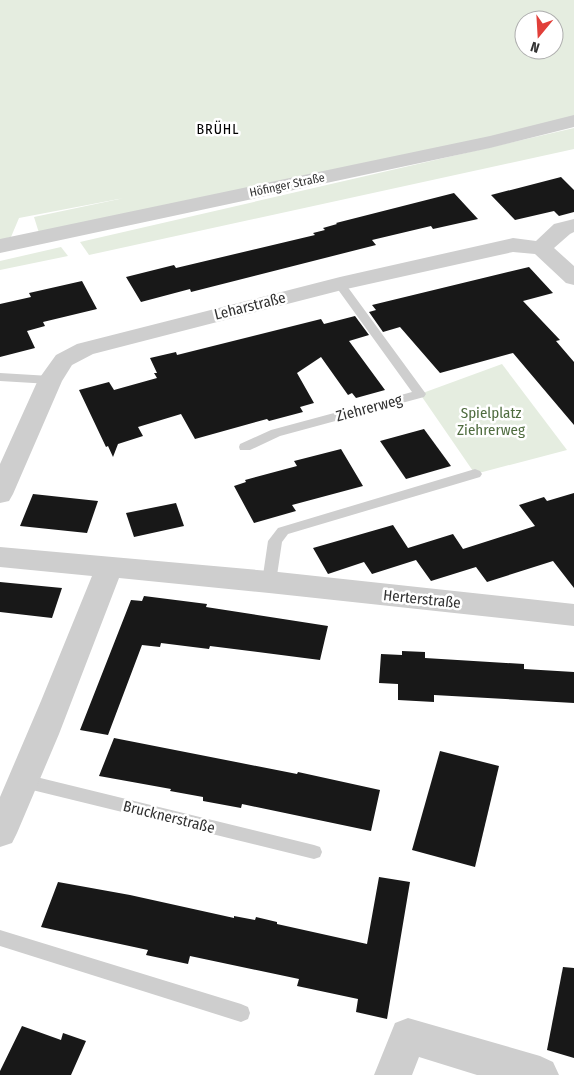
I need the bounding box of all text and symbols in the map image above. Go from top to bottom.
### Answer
north arrow [514,10,564,60]
text: N [529,38,542,56]
district label: BRÜHL [196,120,240,138]
street label: Höfinger Straße [248,170,326,200]
street label: Leharstraße [212,288,288,324]
street label: Ziehrerweg [334,391,404,425]
park label: Spielplatz Ziehrerweg [457,404,525,439]
street label: Herterstraße [382,586,462,612]
street label: Brucknerstraße [121,797,217,837]

